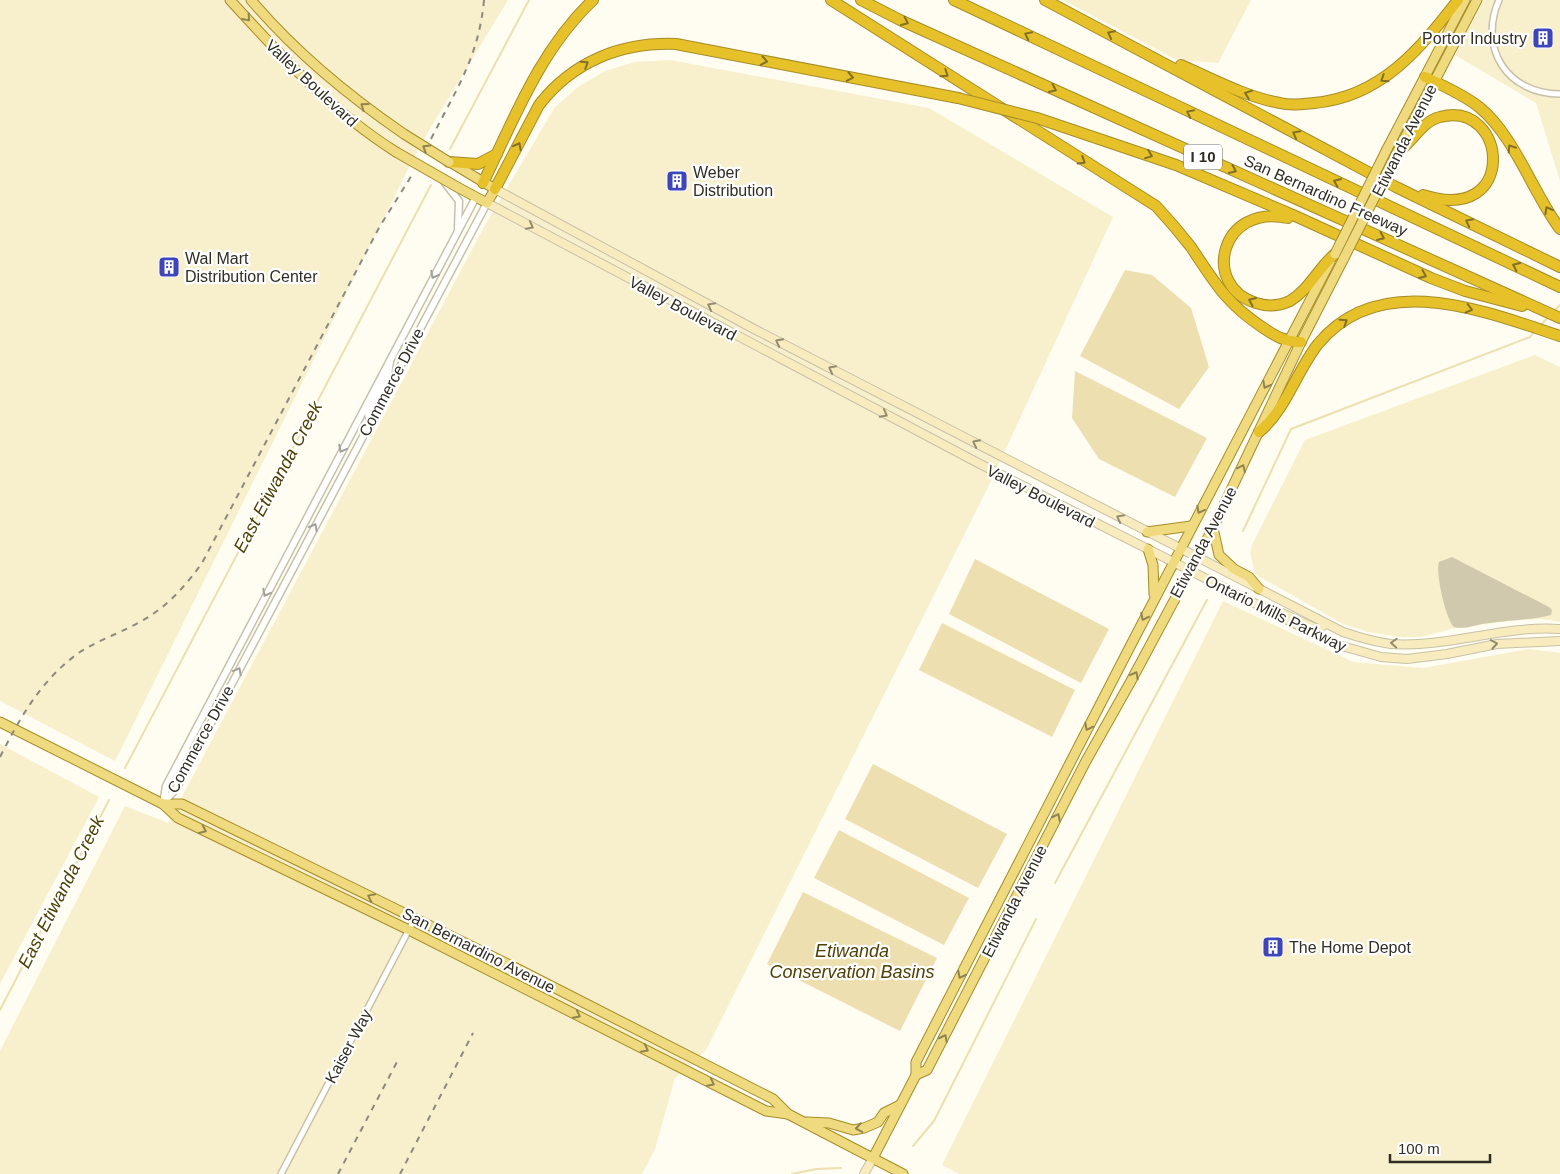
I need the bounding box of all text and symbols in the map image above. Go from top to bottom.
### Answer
one-way arrow [241,13,250,22]
one-way arrow [900,16,909,27]
building icon: Portor Industry [1531,26,1555,50]
one-way arrow [1107,30,1116,40]
place label: Portor Industry [1422,30,1527,47]
one-way arrow [1024,31,1033,41]
street label: Valley Boulevard [262,37,361,130]
one-way arrow [760,55,769,66]
one-way arrow [580,61,589,71]
one-way arrow [940,67,949,77]
one-way arrow [845,72,854,82]
one-way arrow [1380,73,1389,82]
street label: Etiwanda Avenue [1369,81,1440,199]
one-way arrow [1048,83,1057,93]
one-way arrow [1244,89,1253,100]
one-way arrow [360,103,370,112]
one-way arrow [1186,109,1195,119]
one-way arrow [1293,130,1302,140]
one-way arrow [512,142,522,151]
road number: I 10 [1184,144,1222,170]
one-way arrow [1508,144,1517,154]
one-way arrow [423,145,432,154]
one-way arrow [1145,149,1153,159]
street label: San Bernardino Freeway [1241,152,1410,239]
one-way arrow [1077,155,1086,164]
place label: Weber Distribution [693,164,773,199]
one-way arrow [1228,164,1237,174]
building icon: Weber Distribution [665,169,689,193]
one-way arrow [1333,178,1342,189]
one-way arrow [1544,206,1554,215]
one-way arrow [1465,218,1474,229]
one-way arrow [525,220,534,230]
one-way arrow [1376,230,1385,241]
place label: Wal Mart Distribution Center [185,250,318,285]
building icon: Wal Mart Distribution Center [157,255,181,279]
one-way arrow [1512,261,1521,272]
one-way arrow [430,269,440,278]
one-way arrow [1418,269,1427,280]
street label: Valley Boulevard [626,273,739,344]
one-way arrow [1248,297,1257,307]
one-way arrow [708,302,717,312]
one-way arrow [1464,303,1473,314]
one-way arrow [1339,318,1348,328]
street label: Commerce Drive [356,325,427,439]
one-way arrow [775,338,784,348]
one-way arrow [828,365,837,375]
one-way arrow [1262,380,1272,389]
water label: East Etiwanda Creek [230,397,327,556]
one-way arrow [878,408,887,418]
one-way arrow [972,439,981,449]
one-way arrow [338,444,348,453]
street label: Valley Boulevard [984,462,1098,531]
one-way arrow [1235,464,1246,473]
street label: Etiwanda Avenue [1167,484,1240,601]
one-way arrow [1196,505,1206,514]
one-way arrow [1117,514,1126,524]
one-way arrow [308,523,318,532]
street label: Ontario Mills Parkway [1203,572,1349,655]
one-way arrow [263,588,273,597]
one-way arrow [1140,612,1150,621]
one-way arrow [1390,638,1398,649]
one-way arrow [1490,640,1499,650]
one-way arrow [232,667,242,676]
one-way arrow [1129,671,1139,680]
street label: Commerce Drive [164,683,237,796]
one-way arrow [1084,721,1094,730]
water label: East Etiwanda Creek [14,812,109,971]
one-way arrow [1051,814,1061,823]
one-way arrow [198,824,207,834]
street label: Etiwanda Avenue [979,842,1050,960]
one-way arrow [367,892,376,903]
street label: San Bernardino Avenue [400,905,558,996]
building icon: The Home Depot [1261,935,1285,959]
place label: The Home Depot [1289,939,1411,956]
water label: Etiwanda Conservation Basins [769,941,935,982]
one-way arrow [957,970,967,979]
street label: Kaiser Way [322,1006,375,1086]
one-way arrow [572,1009,581,1019]
one-way arrow [938,1034,948,1043]
one-way arrow [640,1043,649,1053]
one-way arrow [705,1077,714,1087]
one-way arrow [855,1122,863,1133]
scale bar [1390,1132,1490,1164]
text: 100 m [1398,1140,1440,1157]

